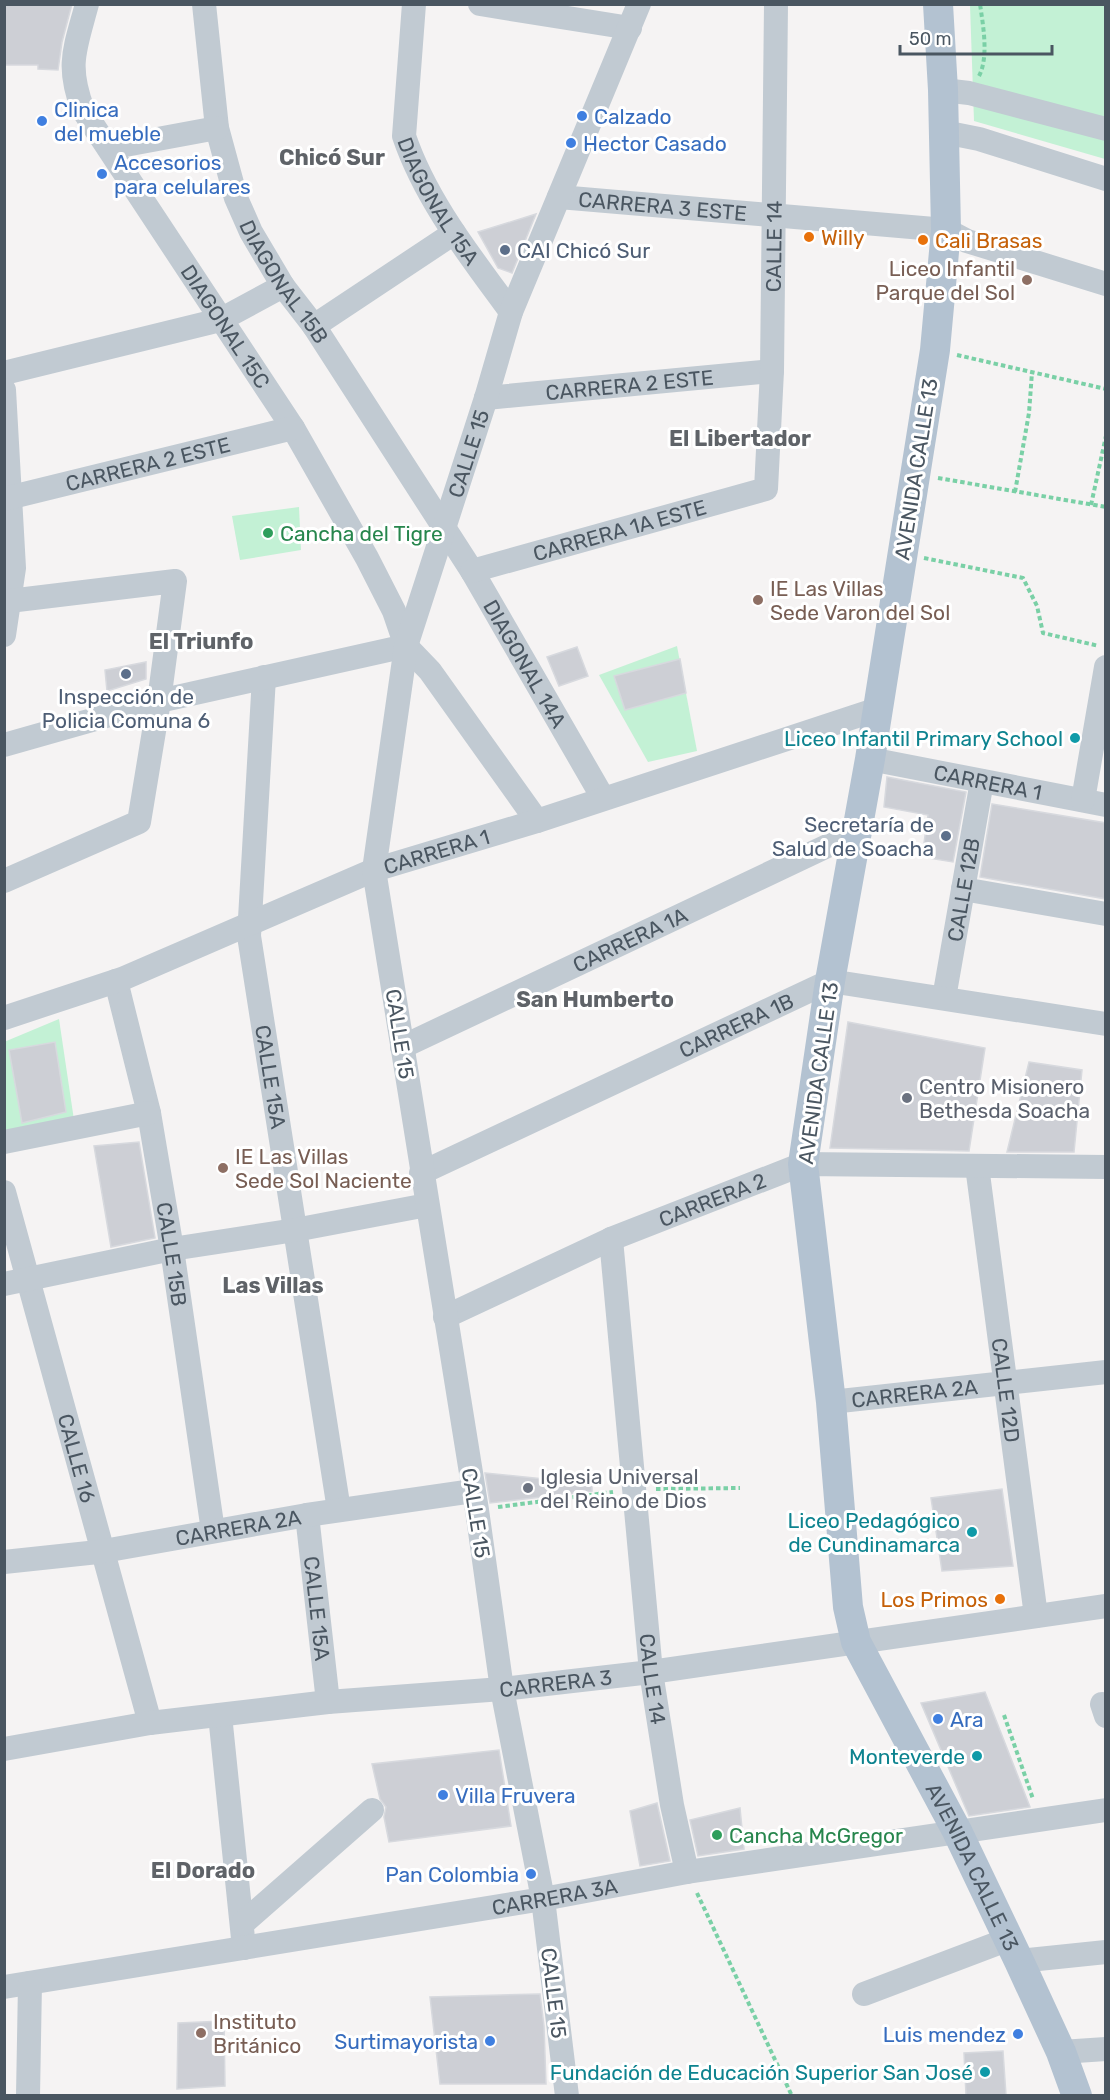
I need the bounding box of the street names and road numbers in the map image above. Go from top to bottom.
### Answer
street label: DIAGONAL 15A [393,134,485,270]
street label: CARRERA 3 ESTE [577,186,748,225]
street label: CALLE 14 [760,200,786,292]
street label: DIAGONAL 15B [235,216,334,348]
street label: DIAGONAL 15C [176,260,276,393]
street label: CARRERA 2 ESTE [544,364,714,405]
street label: AVENIDA CALLE 13 [889,376,943,562]
street label: CALLE 15 [442,406,494,501]
street label: CARRERA 2 ESTE [63,431,233,496]
street label: CARRERA 1A ESTE [530,494,709,566]
street label: DIAGONAL 14A [479,595,572,732]
street label: CARRERA 1 [932,759,1044,805]
street label: CARRERA 1 [380,823,492,879]
street label: CALLE 12B [942,836,984,943]
street label: CARRERA 1A [569,902,691,977]
street label: AVENIDA CALLE 13 [793,980,843,1166]
street label: CALLE 15 [381,987,419,1081]
street label: CARRERA 1B [675,988,797,1063]
street label: CALLE 15A [251,1023,292,1131]
street label: CARRERA 2 [655,1167,769,1232]
street label: CALLE 15B [152,1200,193,1308]
street label: CALLE 12D [987,1336,1026,1444]
street label: CARRERA 2A [850,1374,979,1412]
street label: CALLE 16 [53,1411,101,1505]
street label: CALLE 15 [457,1466,495,1560]
street label: CARRERA 2A [174,1504,303,1551]
street label: CALLE 15A [299,1555,336,1662]
street label: CALLE 14 [635,1632,672,1726]
street label: CARRERA 3 [498,1664,613,1702]
street label: AVENIDA CALLE 13 [921,1778,1025,1955]
street label: CARRERA 3A [490,1873,620,1920]
street label: CALLE 15 [536,1946,572,2040]

